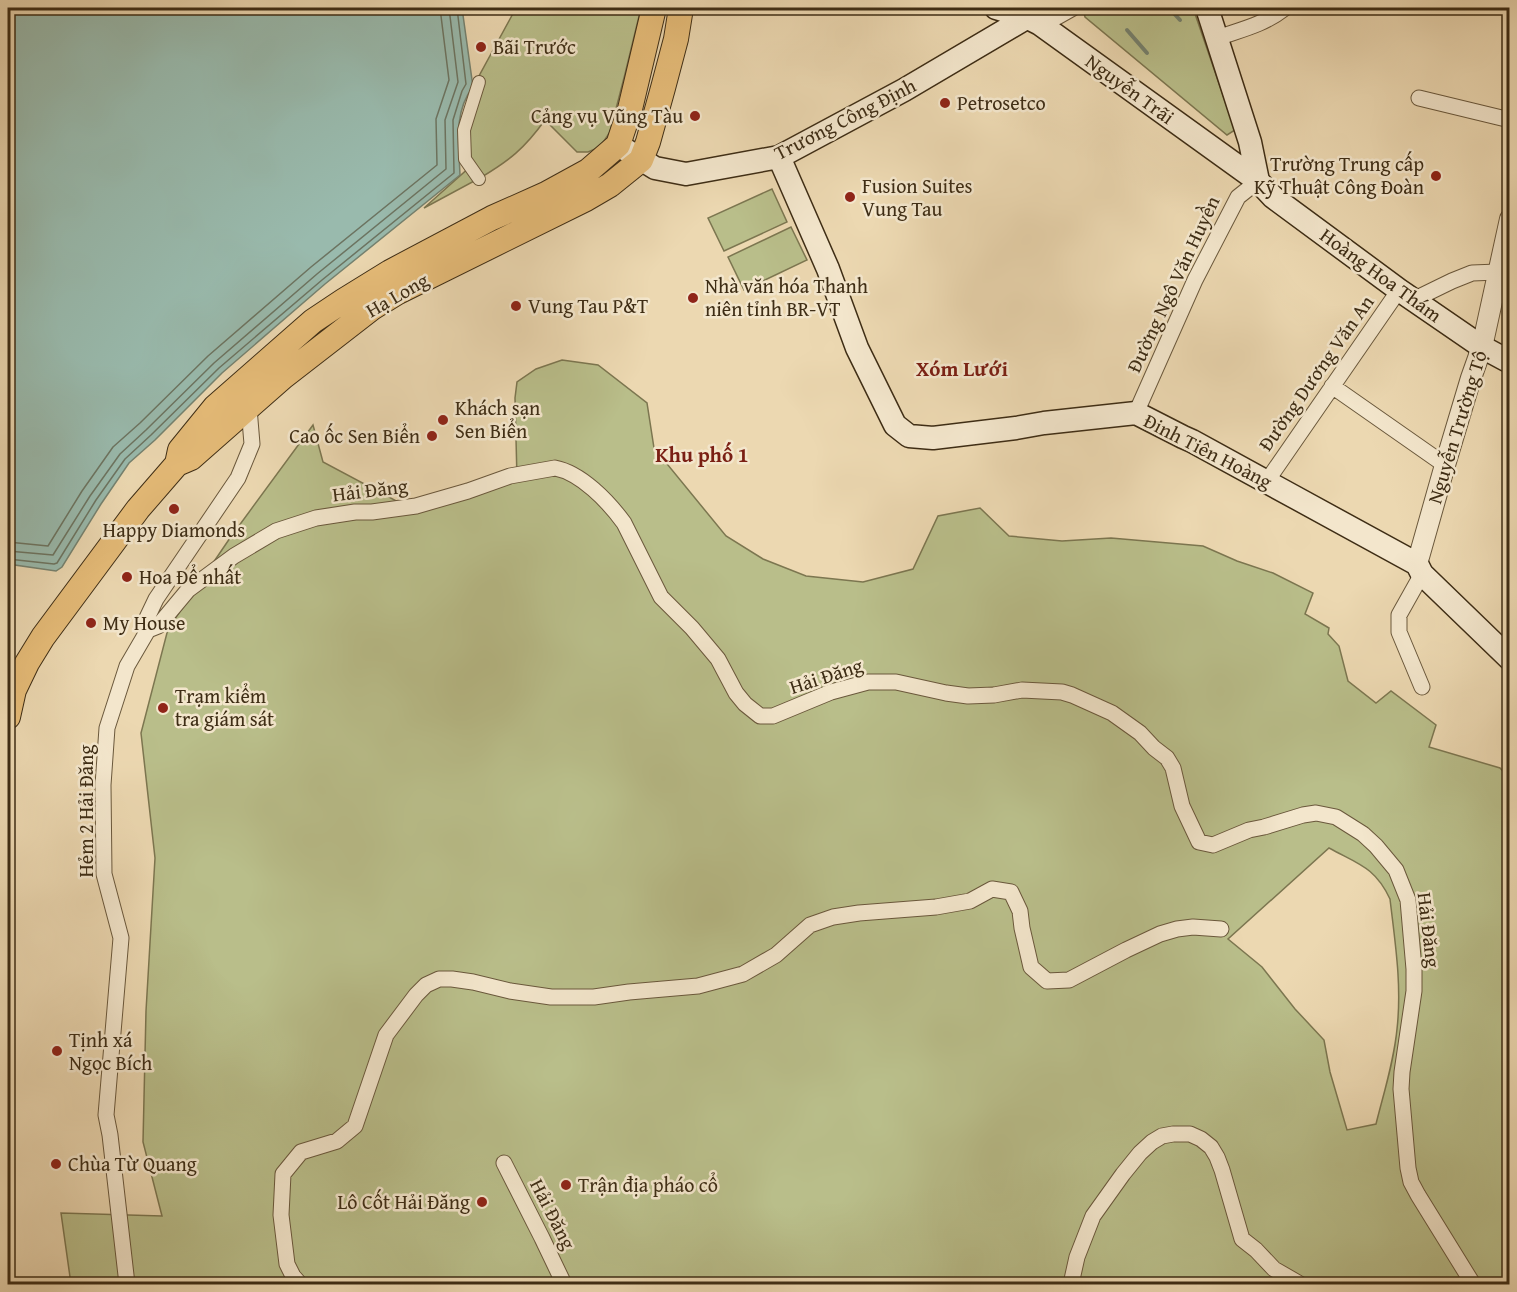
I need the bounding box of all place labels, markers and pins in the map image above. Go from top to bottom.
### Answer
place label: Bãi Trước [493,32,576,61]
marker: Bãi Trước [474,40,488,54]
place label: Petrosetco [957,88,1046,117]
marker: Petrosetco [938,96,952,110]
place label: Cảng vụ Vũng Tàu [531,101,683,130]
marker: Cảng vụ Vũng Tàu [688,109,702,123]
place label: Trường Trung cấp Kỹ Thuật Công Đoàn [1254,149,1424,201]
marker: Trường Trung cấp Kỹ Thuật Công Đoàn [1429,169,1443,183]
place label: Fusion Suites Vung Tau [862,171,973,223]
marker: Fusion Suites Vung Tau [843,190,857,204]
place label: Nhà văn hóa Thanh niên tỉnh BR-VT [705,271,868,323]
place label: Vung Tau P&T [528,291,648,320]
marker: Nhà văn hóa Thanh niên tỉnh BR-VT [686,291,700,305]
marker: Vung Tau P&T [509,299,523,313]
place label: Khách sạn Sen Biển [455,393,540,445]
marker: Khách sạn Sen Biển [436,413,450,427]
place label: Cao ốc Sen Biển [289,421,420,450]
marker: Cao ốc Sen Biển [425,429,439,443]
marker: Happy Diamonds [167,502,181,516]
place label: Happy Diamonds [103,515,245,544]
place label: Hoa Để nhất [139,562,241,591]
marker: Hoa Để nhất [120,570,134,584]
place label: My House [103,608,185,637]
marker: My House [84,616,98,630]
place label: Trạm kiểm tra giám sát [175,681,274,733]
marker: Trạm kiểm tra giám sát [156,701,170,715]
place label: Tịnh xá Ngọc Bích [69,1025,152,1077]
marker: Tịnh xá Ngọc Bích [50,1044,64,1058]
place label: Chùa Từ Quang [68,1149,197,1178]
marker: Chùa Từ Quang [49,1157,63,1171]
place label: Trận địa pháo cổ [578,1170,718,1199]
marker: Trận địa pháo cổ [559,1178,573,1192]
place label: Lô Cốt Hải Đăng [338,1187,470,1216]
marker: Lô Cốt Hải Đăng [475,1195,489,1209]

